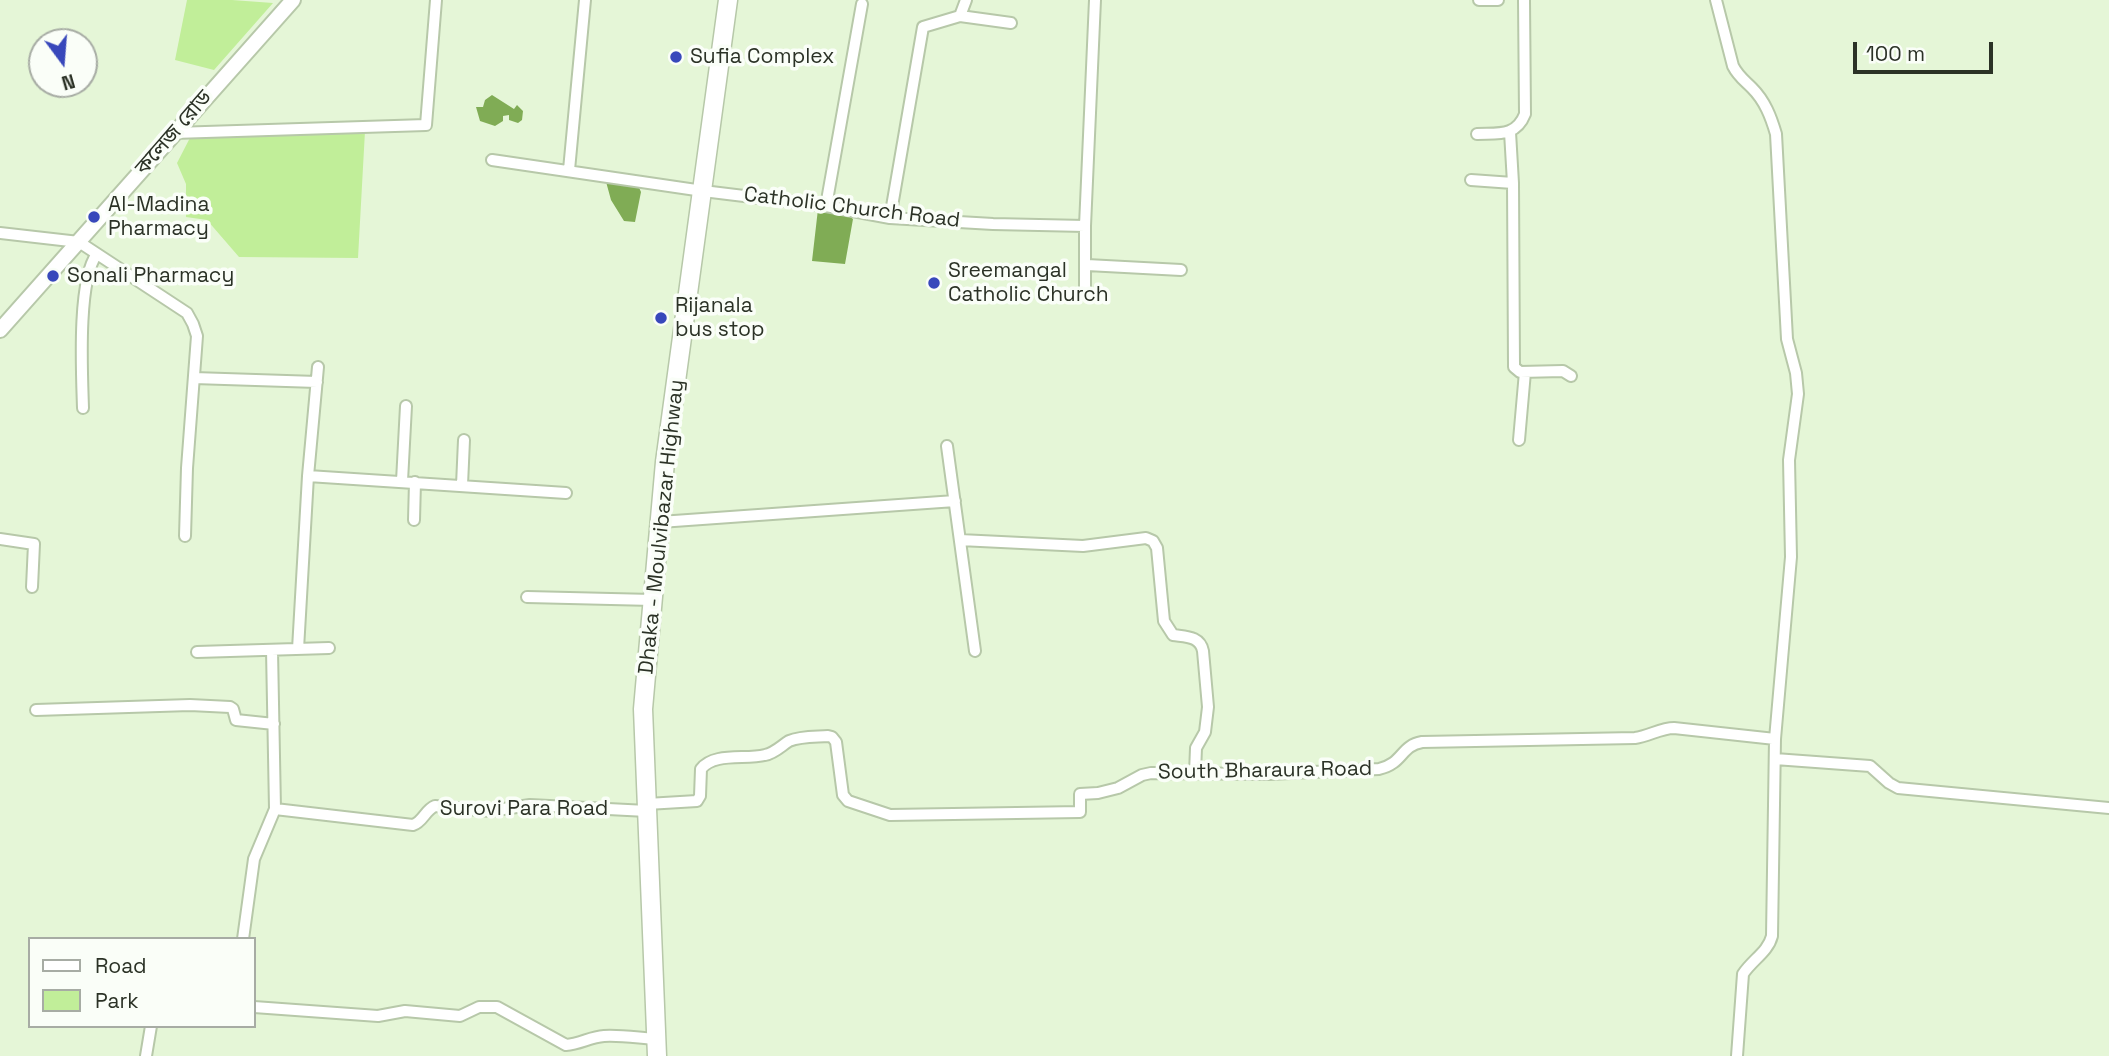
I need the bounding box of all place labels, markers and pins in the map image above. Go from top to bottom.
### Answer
place label: Sufia Complex [690,44,835,70]
marker: Sufia Complex [668,49,684,65]
place label: Al-Madina Pharmacy [108,192,210,242]
marker: Al-Madina Pharmacy [86,209,102,225]
place label: Sreemangal Catholic Church [948,258,1109,308]
place label: Sonali Pharmacy [67,263,234,289]
marker: Sonali Pharmacy [45,268,61,284]
marker: Sreemangal Catholic Church [926,275,942,291]
place label: Rijanala bus stop [675,293,764,343]
marker: Rijanala bus stop [653,310,669,326]

